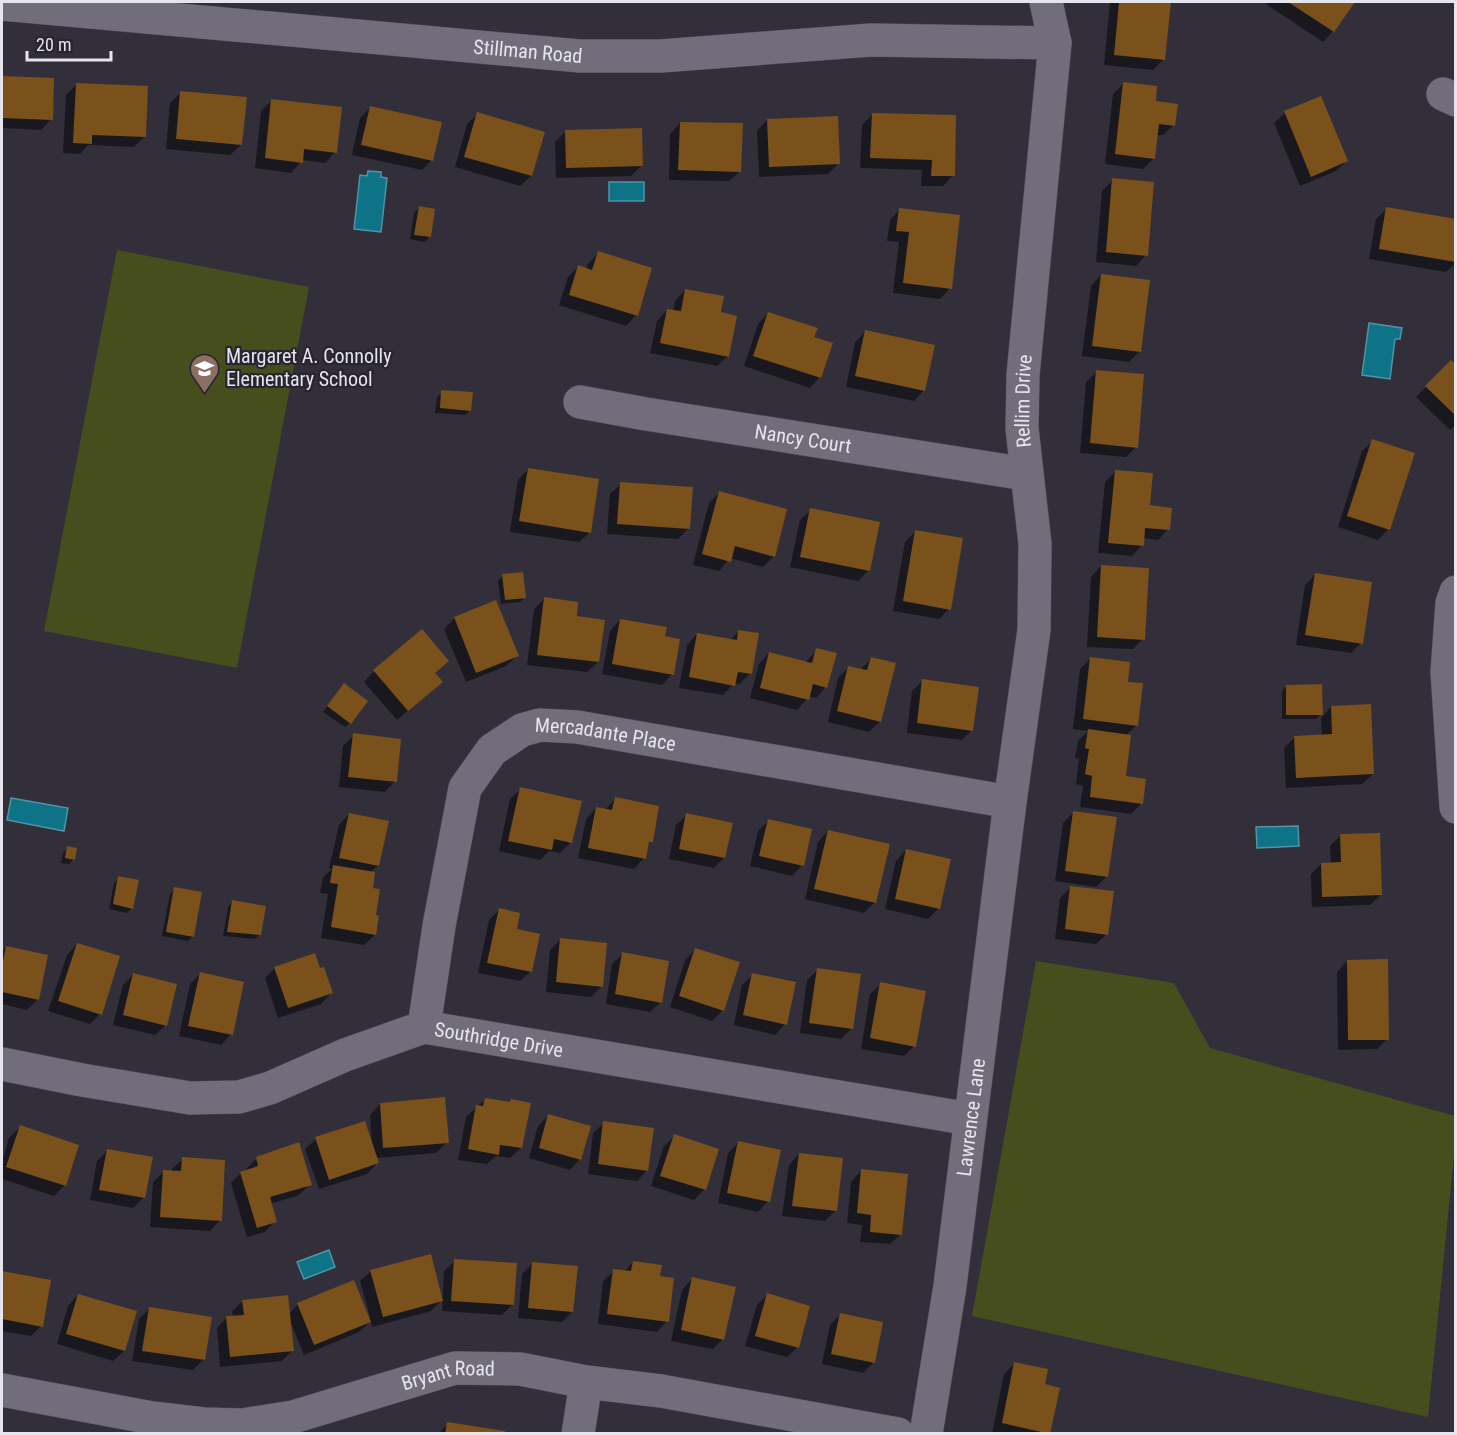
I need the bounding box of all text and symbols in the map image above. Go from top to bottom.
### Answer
scale bar [27,24,111,62]
text: 20 m [36,34,71,55]
street label: Stillman Road [472,34,583,68]
place label: Margaret A. Connolly Elementary School [226,344,392,391]
school or university icon: Margaret A. Connolly Elementary School [189,352,221,394]
street label: Rellim Drive [1010,353,1037,449]
street label: Nancy Court [753,419,853,458]
street label: Mercadante Place [534,713,678,756]
street label: Southridge Drive [433,1017,565,1062]
street label: Lawrence Lane [952,1057,990,1177]
street label: Bryant Road [398,1356,495,1396]

